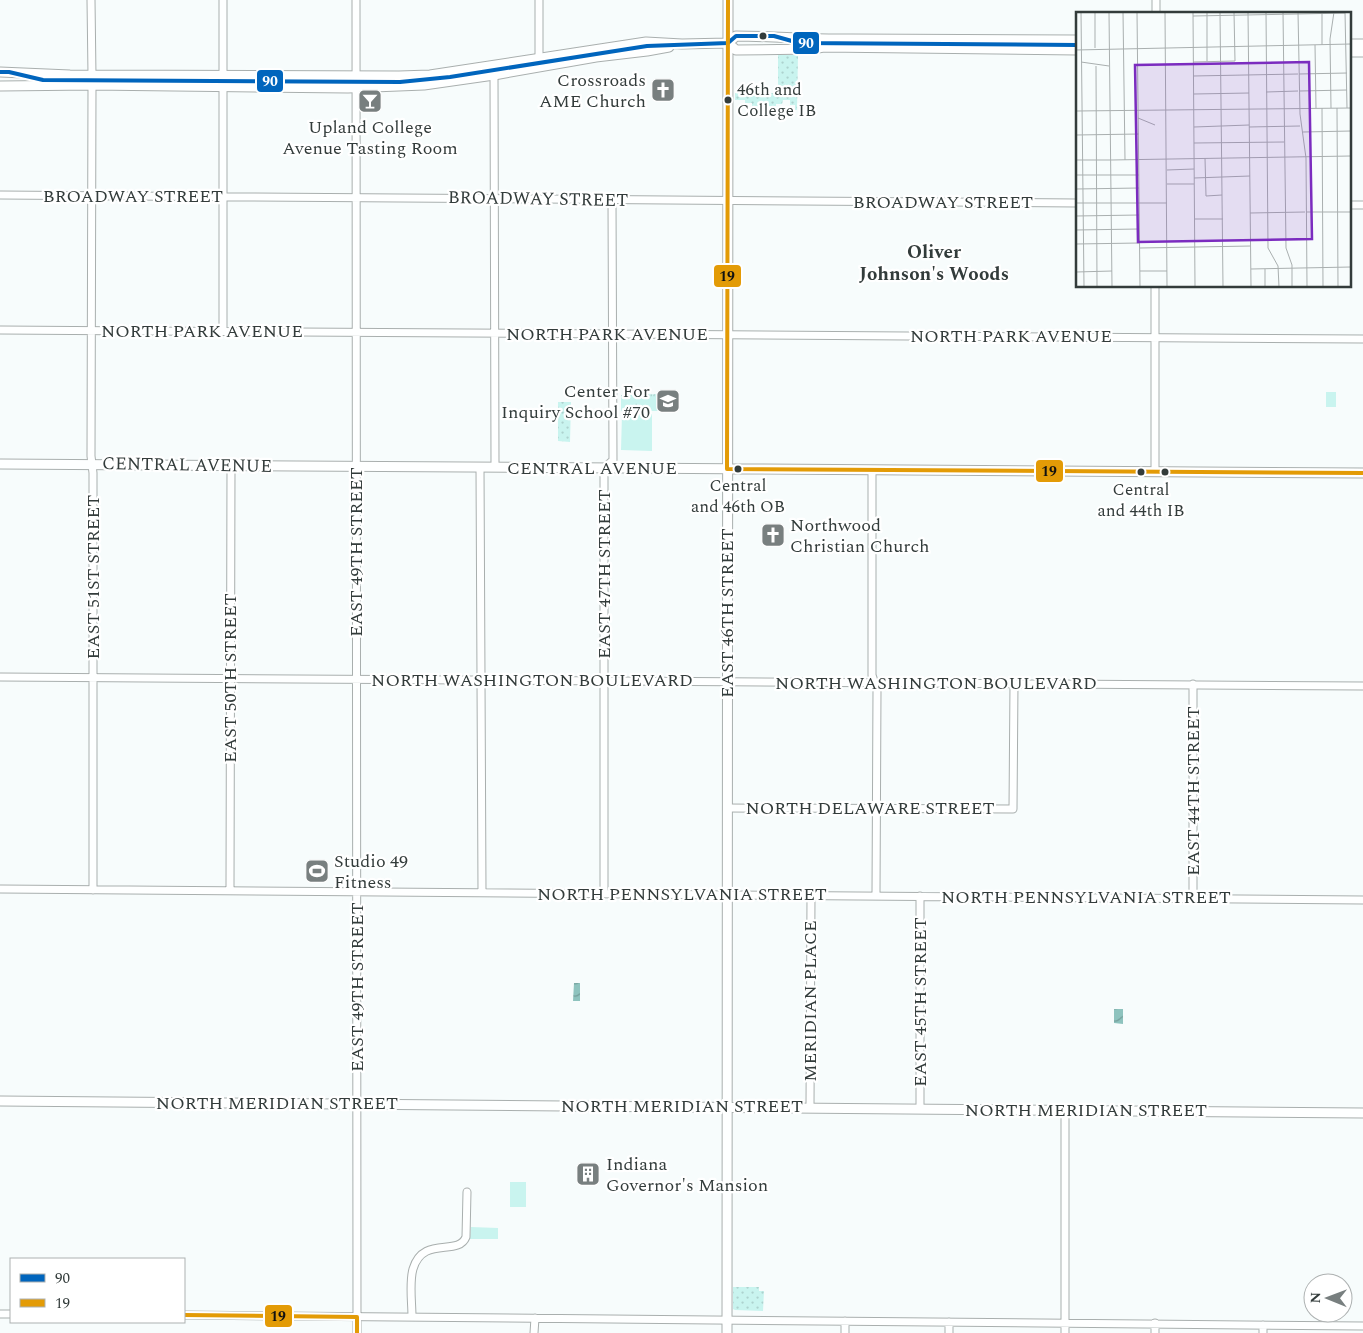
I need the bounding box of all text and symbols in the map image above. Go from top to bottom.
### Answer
inset map [1076,12,1350,288]
unlabelled marker [758,31,768,41]
line badge: 90 [792,31,820,55]
text: 90 [798,33,814,54]
place label: Crossroads AME Church [539,67,646,115]
line badge: 90 [256,69,284,93]
text: 90 [262,71,278,92]
church icon: Crossroads AME Church [650,77,676,103]
place label: 46th and College IB [737,77,816,124]
bar icon: Upland College Avenue Tasting Room [357,88,383,114]
marker: 46th and College IB [723,95,733,105]
place label: Upland College Avenue Tasting Room [282,114,458,162]
street label: BROADWAY STREET [43,183,223,210]
street label: BROADWAY STREET [448,184,628,214]
street label: BROADWAY STREET [853,189,1033,216]
district label: Oliver Johnson's Woods [859,238,1009,289]
line badge: 19 [713,264,742,288]
text: 19 [719,266,735,287]
street label: NORTH PARK AVENUE [101,318,303,345]
street label: NORTH PARK AVENUE [506,321,708,348]
street label: NORTH PARK AVENUE [910,323,1112,350]
place label: Center For Inquiry School #70 [501,378,650,426]
school or university icon: Center For Inquiry School #70 [655,388,681,414]
street label: CENTRAL AVENUE [102,450,272,480]
street label: CENTRAL AVENUE [507,455,677,482]
line badge: 19 [1035,459,1064,483]
text: 19 [1041,461,1057,482]
marker: Central and 46th OB [733,464,743,474]
street label: EAST 49TH STREET [343,467,370,637]
marker: Central and 44th IB [1136,467,1146,477]
unlabelled marker [1160,467,1170,477]
place label: Central and 46th OB [691,473,785,520]
place label: Central and 44th IB [1098,477,1184,524]
street label: EAST 47TH STREET [591,489,618,659]
street label: EAST 51ST STREET [80,495,107,659]
place label: Northwood Christian Church [790,512,930,560]
church icon: Northwood Christian Church [760,522,786,548]
street label: EAST 46TH STREET [714,528,741,698]
street label: EAST 50TH STREET [217,593,244,763]
street label: NORTH WASHINGTON BOULEVARD [371,667,693,694]
street label: NORTH WASHINGTON BOULEVARD [775,670,1097,697]
street label: EAST 44TH STREET [1180,706,1207,876]
street label: NORTH DELAWARE STREET [745,795,995,822]
place label: Studio 49 Fitness [334,848,408,896]
sports icon: Studio 49 Fitness [304,858,330,884]
street label: NORTH PENNSYLVANIA STREET [537,881,827,908]
street label: NORTH PENNSYLVANIA STREET [941,884,1231,911]
street label: EAST 49TH STREET [344,902,371,1072]
street label: EAST 45TH STREET [907,917,934,1087]
street label: MERIDIAN PLACE [797,920,824,1082]
street label: NORTH MERIDIAN STREET [156,1090,398,1117]
street label: NORTH MERIDIAN STREET [561,1093,803,1120]
street label: NORTH MERIDIAN STREET [965,1097,1207,1124]
place label: Indiana Governor's Mansion [606,1151,768,1199]
building icon: Indiana Governor's Mansion [575,1161,601,1187]
legend [10,1258,185,1323]
text: 90 [55,1267,70,1290]
north arrow [1303,1273,1353,1323]
text: 19 [55,1292,70,1315]
text: N [1305,1292,1326,1304]
line badge: 19 [264,1304,293,1328]
text: 19 [270,1306,286,1327]

